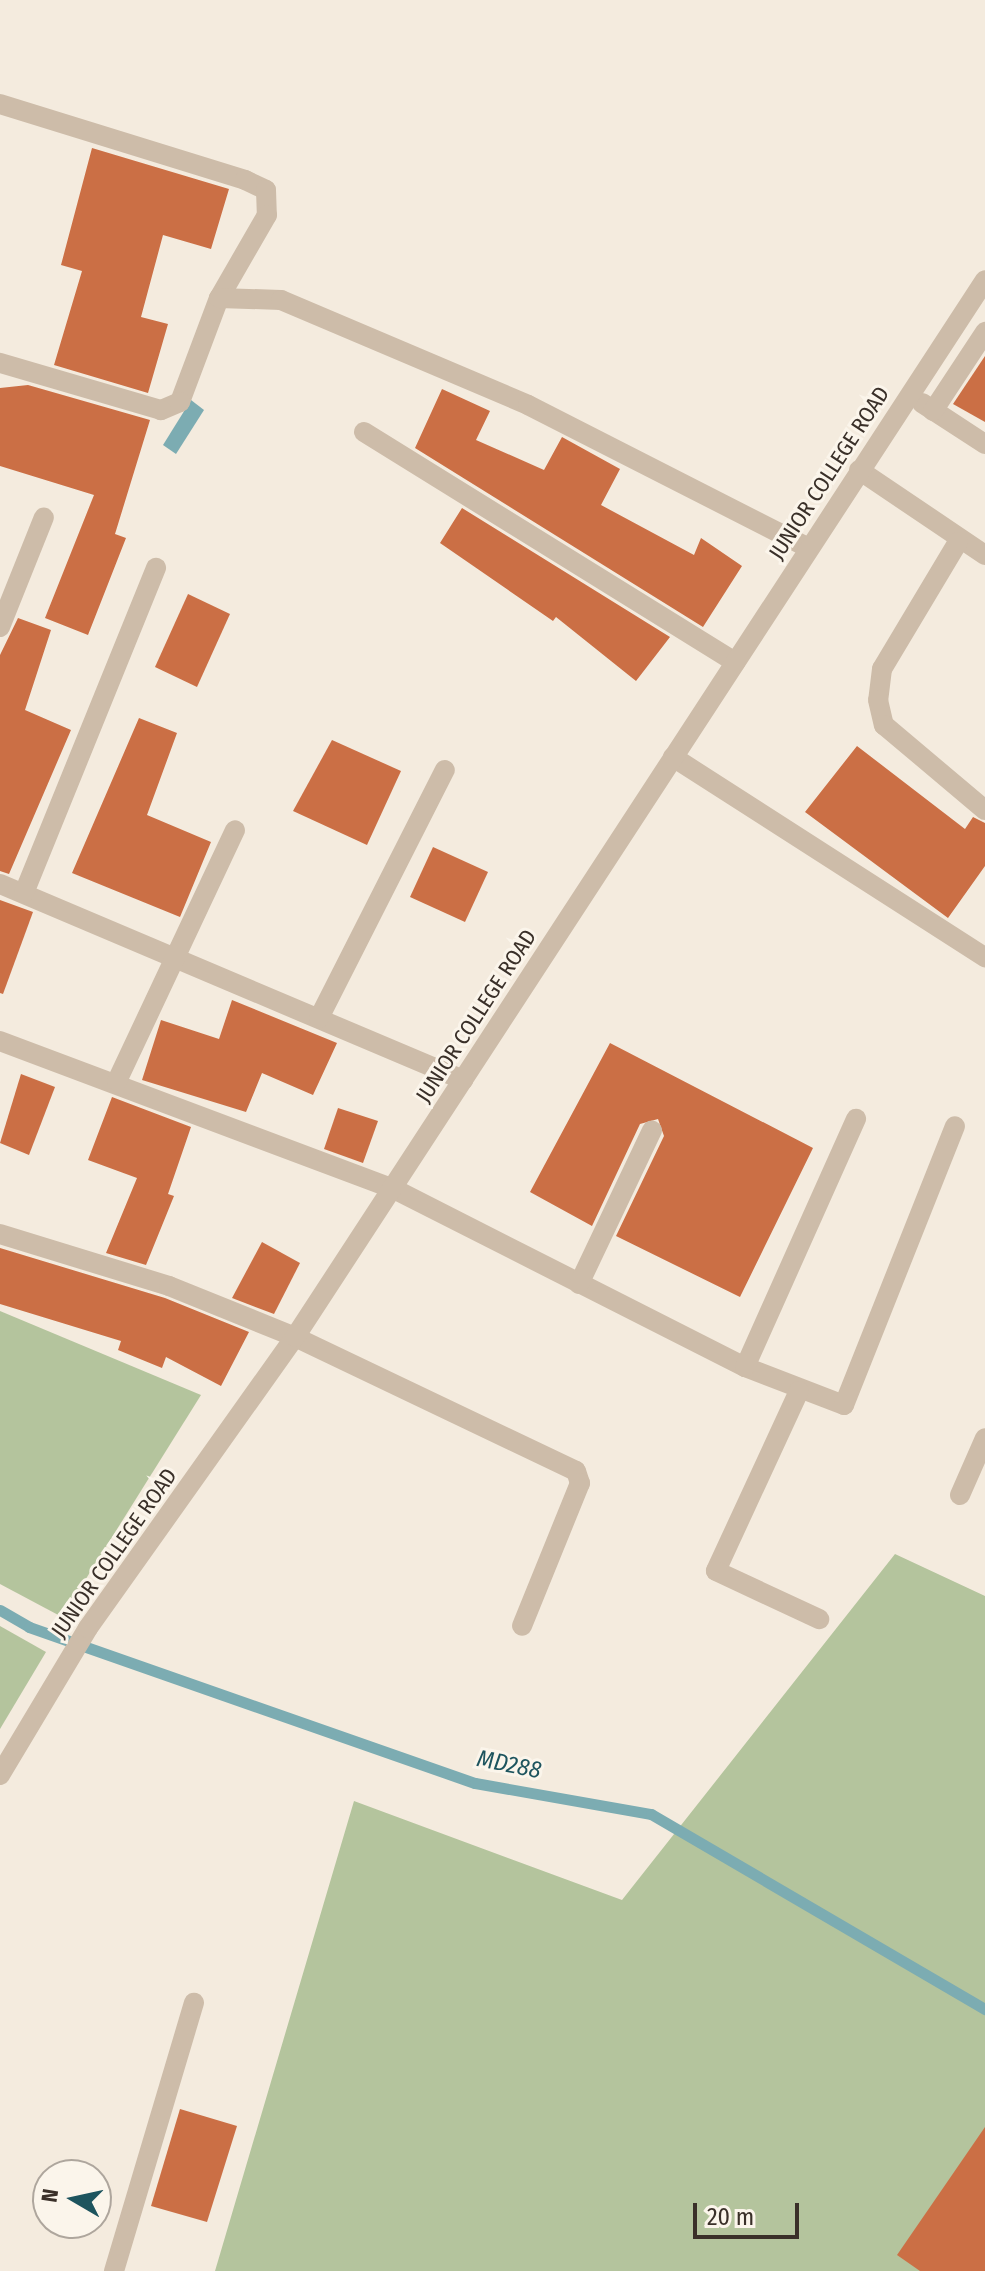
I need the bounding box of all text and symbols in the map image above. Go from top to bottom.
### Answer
street label: JUNIOR COLLEGE ROAD [763,382,895,564]
street label: JUNIOR COLLEGE ROAD [410,925,542,1107]
street label: JUNIOR COLLEGE ROAD [46,1463,182,1643]
water label: MD288 [474,1745,544,1785]
north arrow [32,2159,112,2239]
text: N [35,2187,64,2204]
scale bar [697,2187,803,2237]
text: 20 m [707,2203,754,2231]

